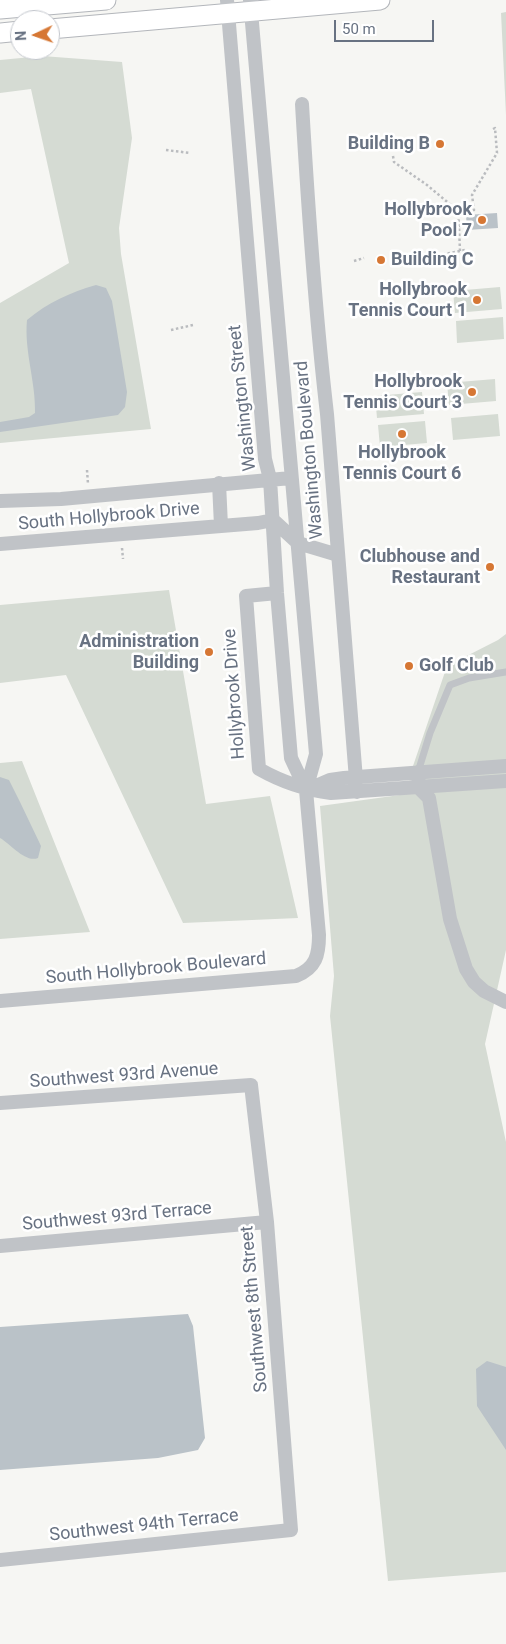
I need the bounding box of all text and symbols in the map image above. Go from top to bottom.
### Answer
north arrow [10,10,60,60]
scale bar [336,10,436,42]
text: 50 m [342,20,376,38]
text: N [13,30,29,41]
place label: Building B [348,133,430,155]
marker: Building B [434,138,446,150]
place label: Hollybrook Pool 7 [384,199,472,242]
marker: Hollybrook Pool 7 [476,214,488,226]
place label: Building C [391,249,474,271]
marker: Building C [375,254,387,266]
place label: Hollybrook Tennis Court 1 [348,279,467,322]
marker: Hollybrook Tennis Court 1 [471,294,483,306]
street label: Washington Street [225,324,261,472]
street label: Washington Boulevard [291,360,329,540]
place label: Hollybrook Tennis Court 3 [343,371,462,414]
marker: Hollybrook Tennis Court 3 [466,386,478,398]
marker: Hollybrook Tennis Court 6 [396,428,408,440]
place label: Hollybrook Tennis Court 6 [343,442,461,484]
street label: South Hollybrook Drive [17,498,201,536]
place label: Clubhouse and Restaurant [360,546,480,588]
marker: Clubhouse and Restaurant [484,561,496,573]
street label: Hollybrook Drive [220,628,250,760]
place label: Administration Building [79,631,199,674]
marker: Administration Building [203,646,215,658]
place label: Golf Club [419,655,494,677]
marker: Golf Club [403,660,415,672]
street label: South Hollybrook Boulevard [45,949,267,989]
street label: Southwest 93rd Avenue [29,1059,219,1093]
street label: Southwest 93rd Terrace [21,1198,213,1236]
street label: Southwest 8th Street [237,1225,273,1393]
street label: Southwest 94th Terrace [48,1505,240,1547]

